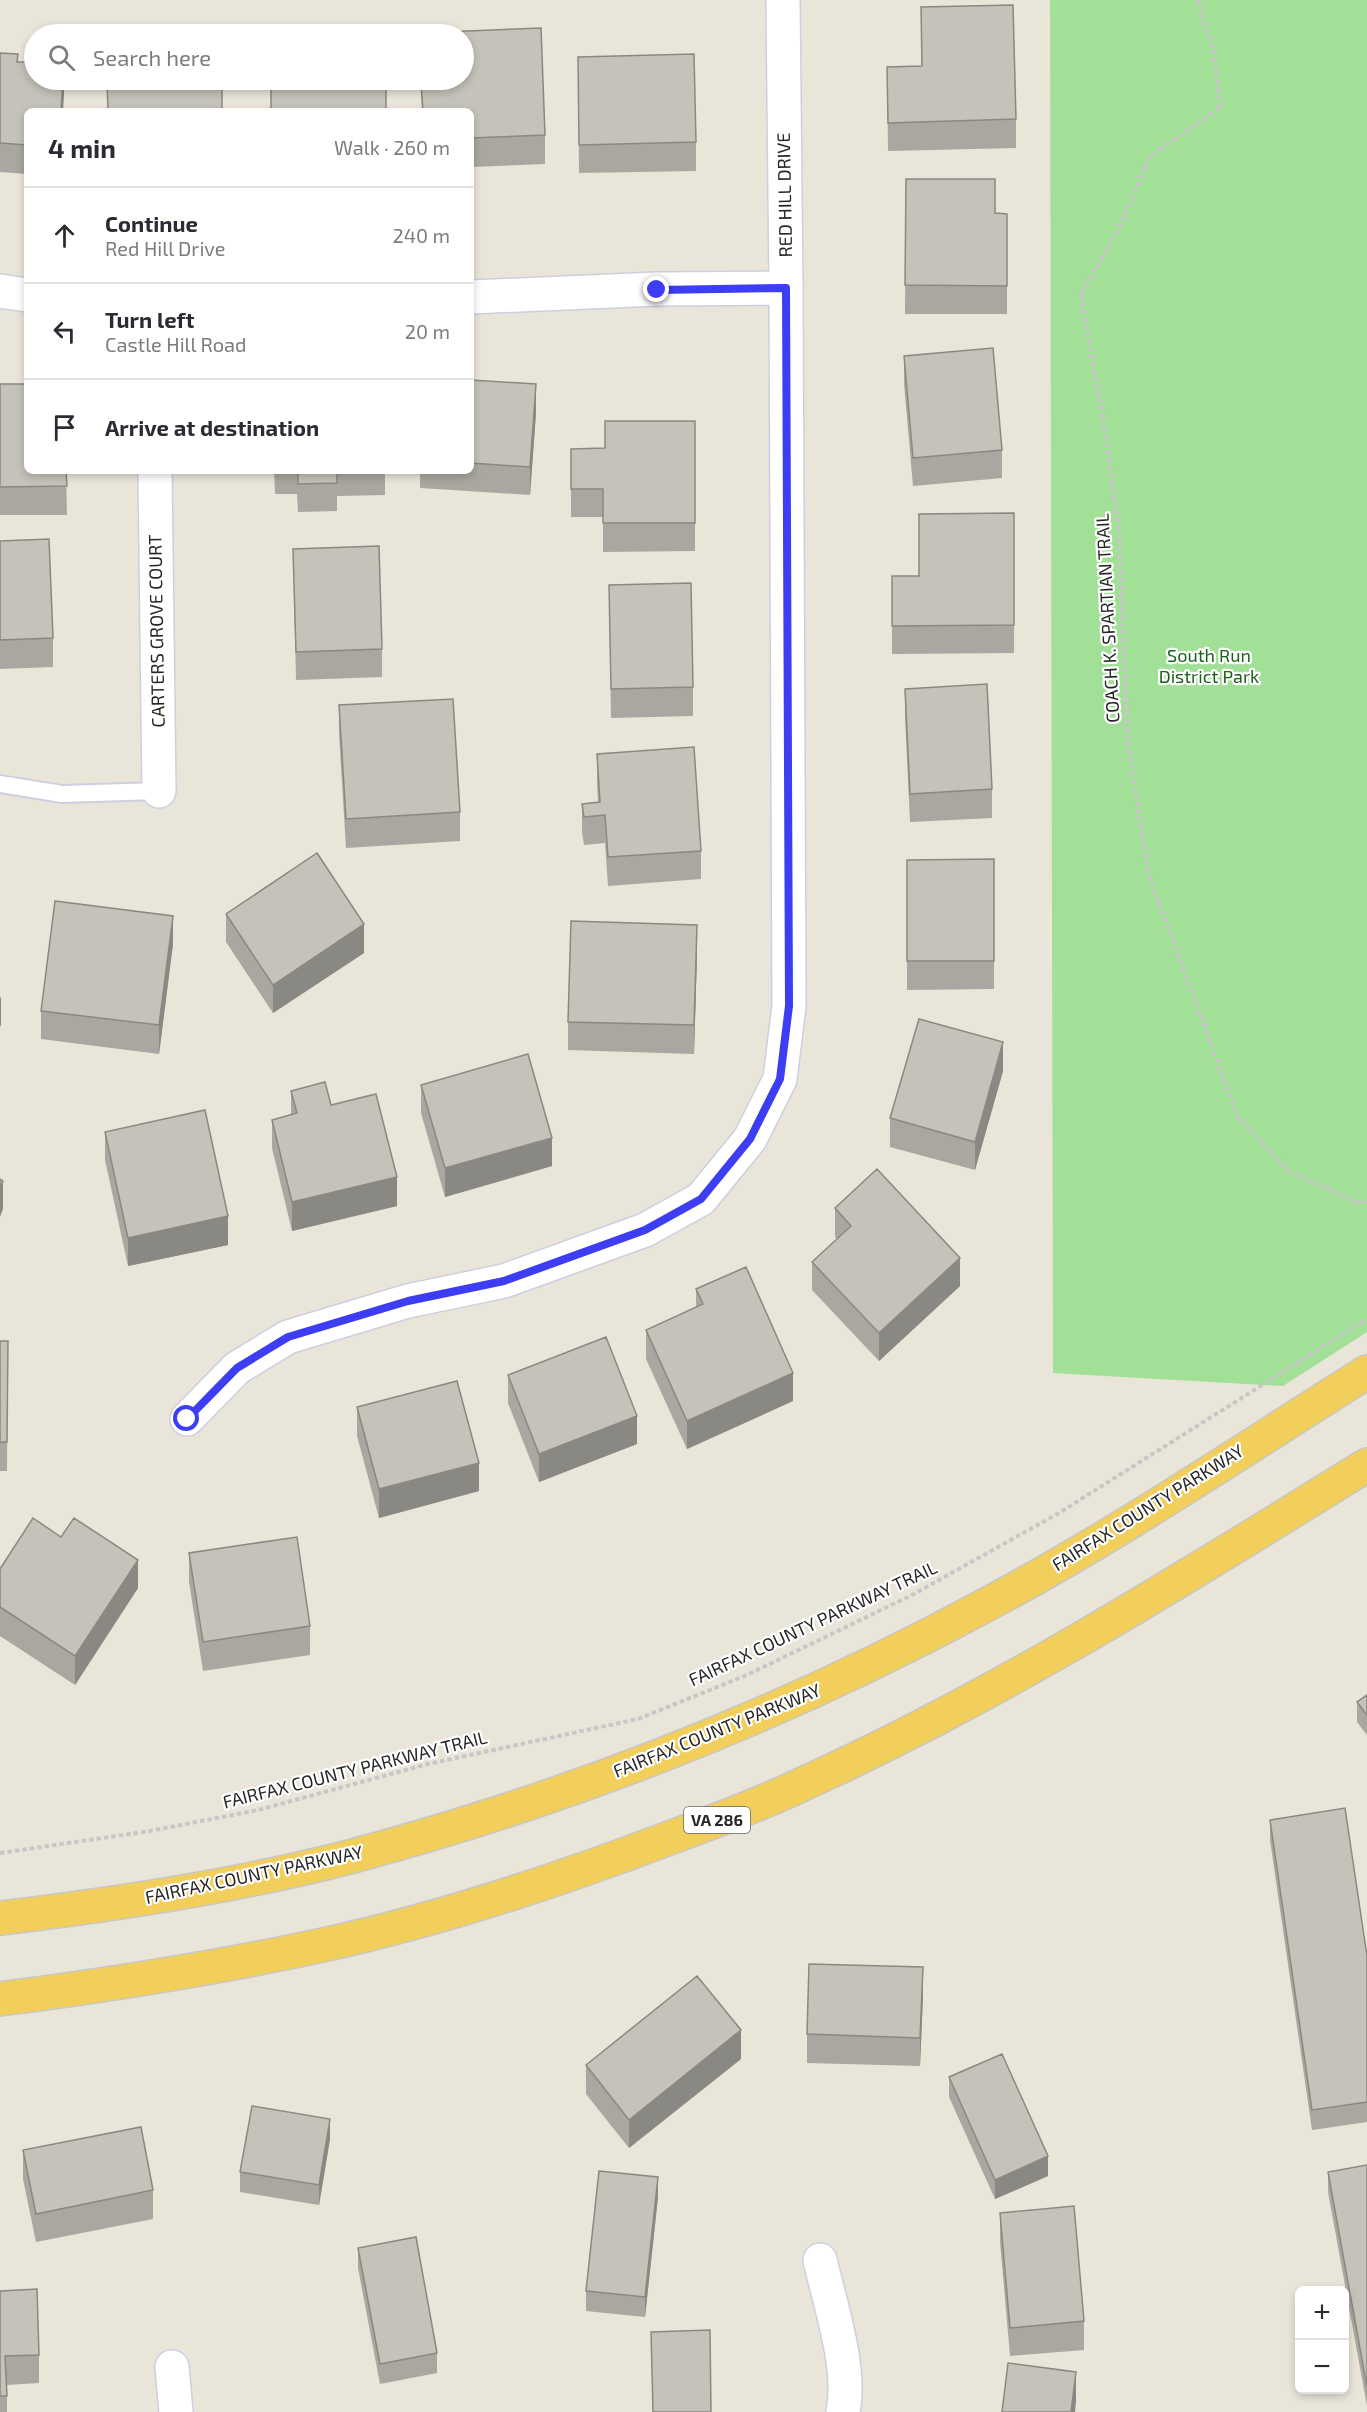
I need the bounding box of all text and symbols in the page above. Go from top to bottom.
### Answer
search box [24,24,474,90]
icon: search [45,41,78,74]
text: Search here [93,44,211,70]
text: 4 min [48,132,116,163]
street label: RED HILL DRIVE [772,132,796,258]
text: Walk · 260 m [334,135,450,159]
text: Continue [105,210,198,236]
icon: ahead [48,219,81,252]
text: 240 m [392,223,450,247]
text: Red Hill Drive [105,236,226,260]
route end [643,276,669,302]
text: Turn left [105,306,194,332]
icon: left [48,315,81,348]
text: 20 m [405,319,450,343]
text: Castle Hill Road [105,332,247,356]
icon: arrive [48,411,81,444]
text: Arrive at destination [105,414,319,440]
street label: COACH K. SPARTIAN TRAIL [1091,513,1123,723]
street label: CARTERS GROVE COURT [143,534,169,728]
park label: South Run District Park [1159,644,1259,687]
route start [173,1405,199,1431]
street label: FAIRFAX COUNTY PARKWAY [1048,1439,1248,1575]
street label: FAIRFAX COUNTY PARKWAY TRAIL [685,1556,940,1690]
street label: FAIRFAX COUNTY PARKWAY [610,1678,824,1782]
street label: FAIRFAX COUNTY PARKWAY TRAIL [220,1725,489,1813]
road number: VA 286 [684,1807,750,1833]
street label: FAIRFAX COUNTY PARKWAY [143,1840,365,1908]
map controls [1295,2286,1349,2394]
button: + [1295,2286,1349,2340]
button: − [1295,2340,1349,2394]

